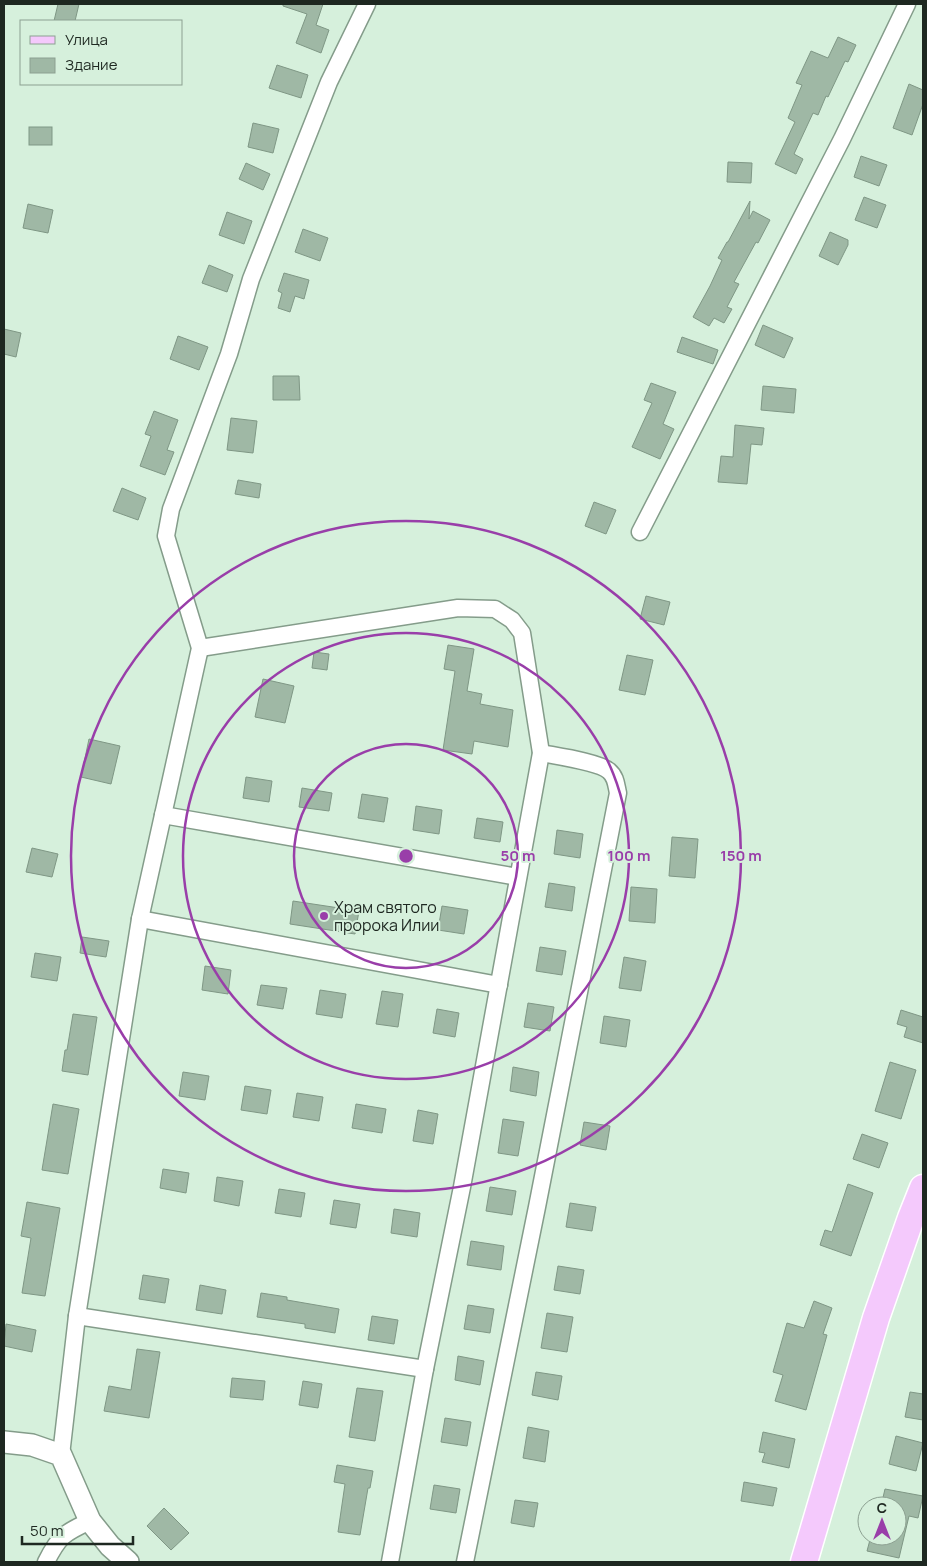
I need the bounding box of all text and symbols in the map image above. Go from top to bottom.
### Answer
legend [20,20,182,85]
text: Улица [65,29,108,50]
text: Здание [65,54,118,75]
text: 50 m [500,845,536,866]
text: 100 m [608,845,650,866]
text: 150 m [720,845,762,866]
centre of rings [397,847,415,865]
place label: Храм святого пророка Илии [334,896,439,936]
marker: Храм святого пророка Илии [318,910,330,922]
north arrow [857,1496,907,1546]
text: С [877,1498,887,1517]
scale bar [22,1514,134,1546]
text: 50 m [30,1520,64,1541]

